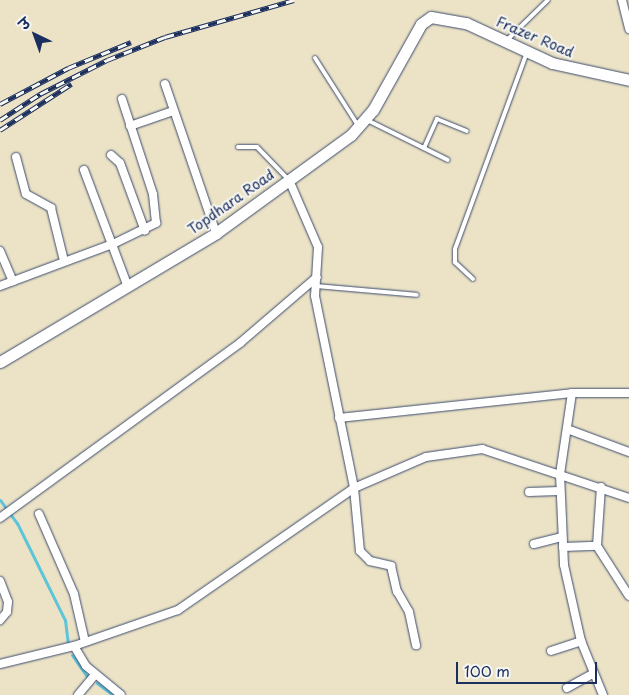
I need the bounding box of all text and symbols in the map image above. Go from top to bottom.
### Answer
north arrow [10,10,60,60]
text: उ [14,13,35,34]
street label: Frazer Road [494,13,576,61]
street label: Topdhara Road [184,166,278,238]
scale bar [459,652,600,684]
text: 100 m [464,659,510,682]

